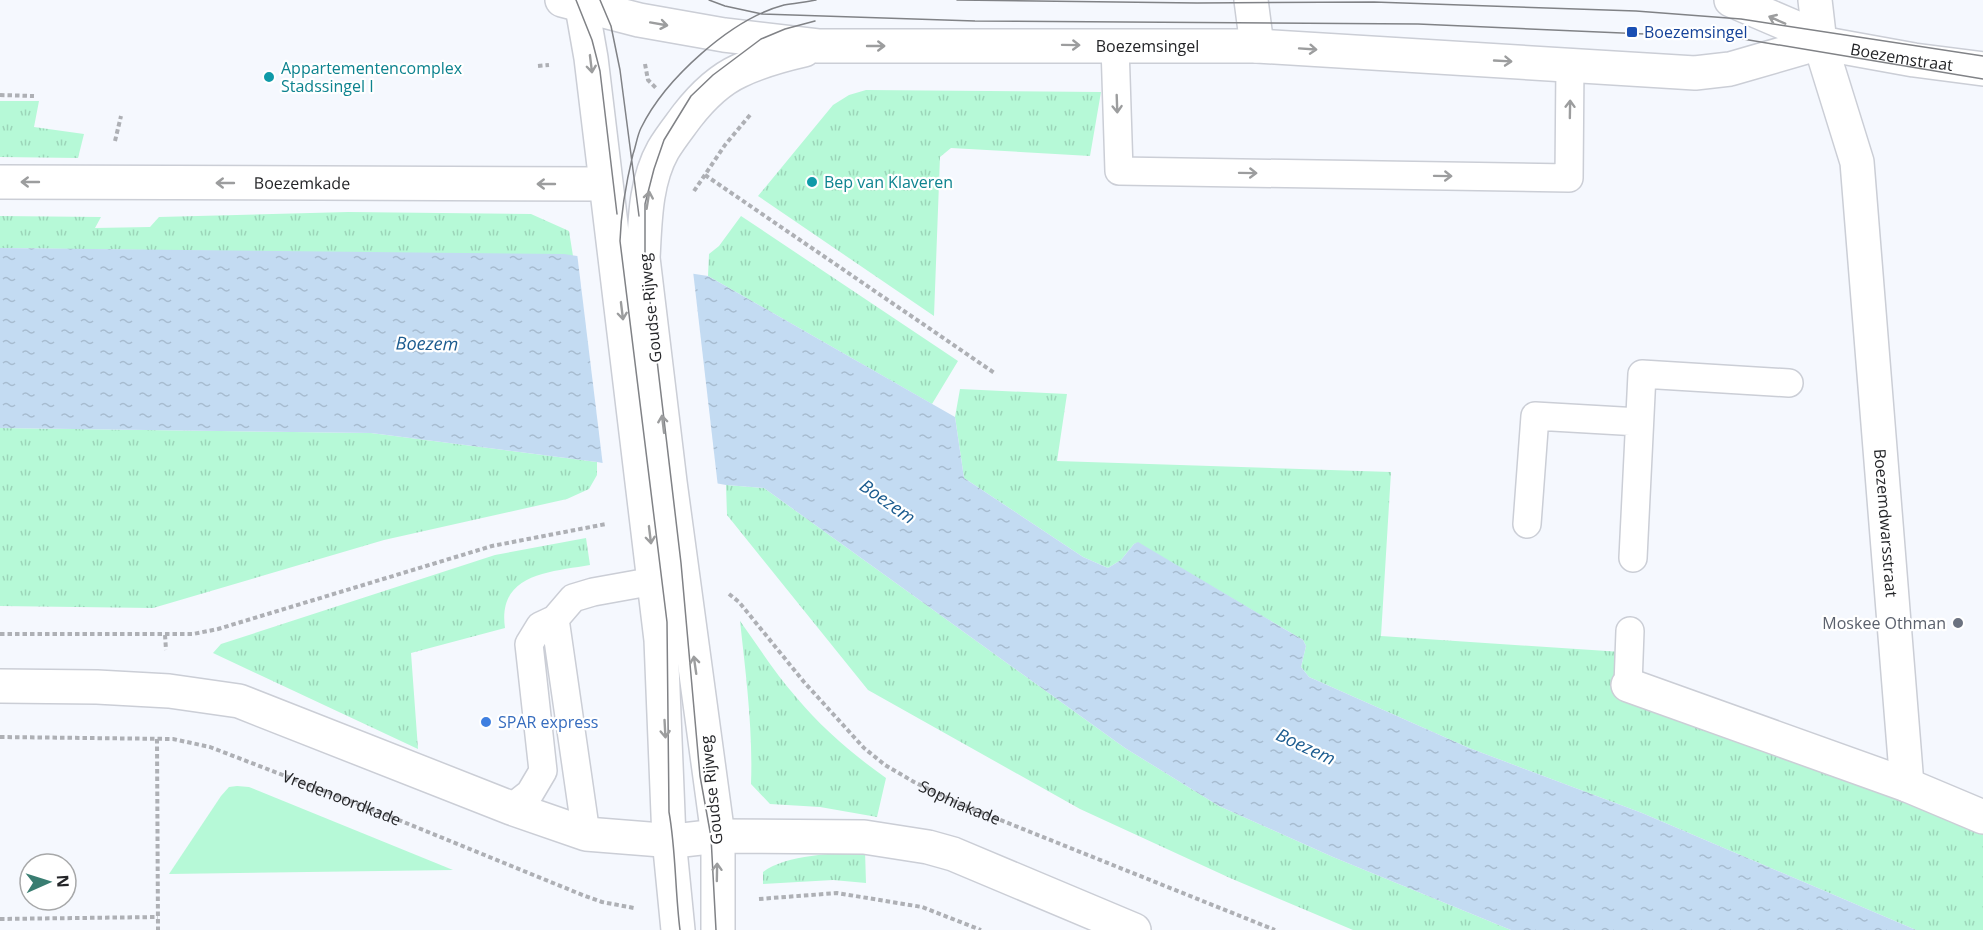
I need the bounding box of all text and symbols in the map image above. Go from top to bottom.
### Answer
one-way arrow [1768,14,1786,25]
one-way arrow [649,19,668,30]
place label: Boezemsingel [1644,21,1747,43]
marker: Boezemsingel [1625,25,1639,39]
street label: Boezemsingel [1096,35,1199,57]
street label: Boezemstraat [1849,38,1955,76]
one-way arrow [1061,39,1081,51]
one-way arrow [866,40,886,52]
one-way arrow [1298,44,1318,55]
one-way arrow [586,54,597,74]
one-way arrow [1492,56,1512,67]
place label: Appartementencomplex Stadssingel I [281,57,463,97]
marker: Appartementencomplex Stadssingel I [262,70,276,84]
one-way arrow [1111,94,1122,114]
one-way arrow [1564,100,1576,120]
one-way arrow [1237,167,1257,178]
one-way arrow [1432,170,1452,181]
place label: Bep van Klaveren [824,171,953,193]
street label: Boezemkade [254,172,350,194]
marker: Bep van Klaveren [805,175,819,189]
one-way arrow [20,176,40,188]
one-way arrow [215,177,235,189]
one-way arrow [536,178,556,190]
one-way arrow [643,191,654,210]
street label: Goudse Rijweg [633,252,667,364]
one-way arrow [616,301,627,321]
water label: Boezem [396,330,458,356]
one-way arrow [657,414,668,434]
street label: Boezemdwarsstraat [1869,448,1903,598]
water label: Boezem [855,473,921,529]
one-way arrow [644,525,655,544]
place label: Moskee Othman [1822,612,1946,634]
marker: Moskee Othman [1951,616,1965,630]
one-way arrow [690,655,701,675]
place label: SPAR express [498,711,598,733]
marker: SPAR express [479,715,493,729]
one-way arrow [660,719,671,739]
water label: Boezem [1273,722,1339,770]
street label: Goudse Rijweg [694,734,728,846]
street label: Vredenoordkade [279,765,404,831]
street label: Sophiakade [915,775,1004,830]
north arrow [18,852,78,912]
one-way arrow [711,862,723,882]
text: N [52,874,74,888]

